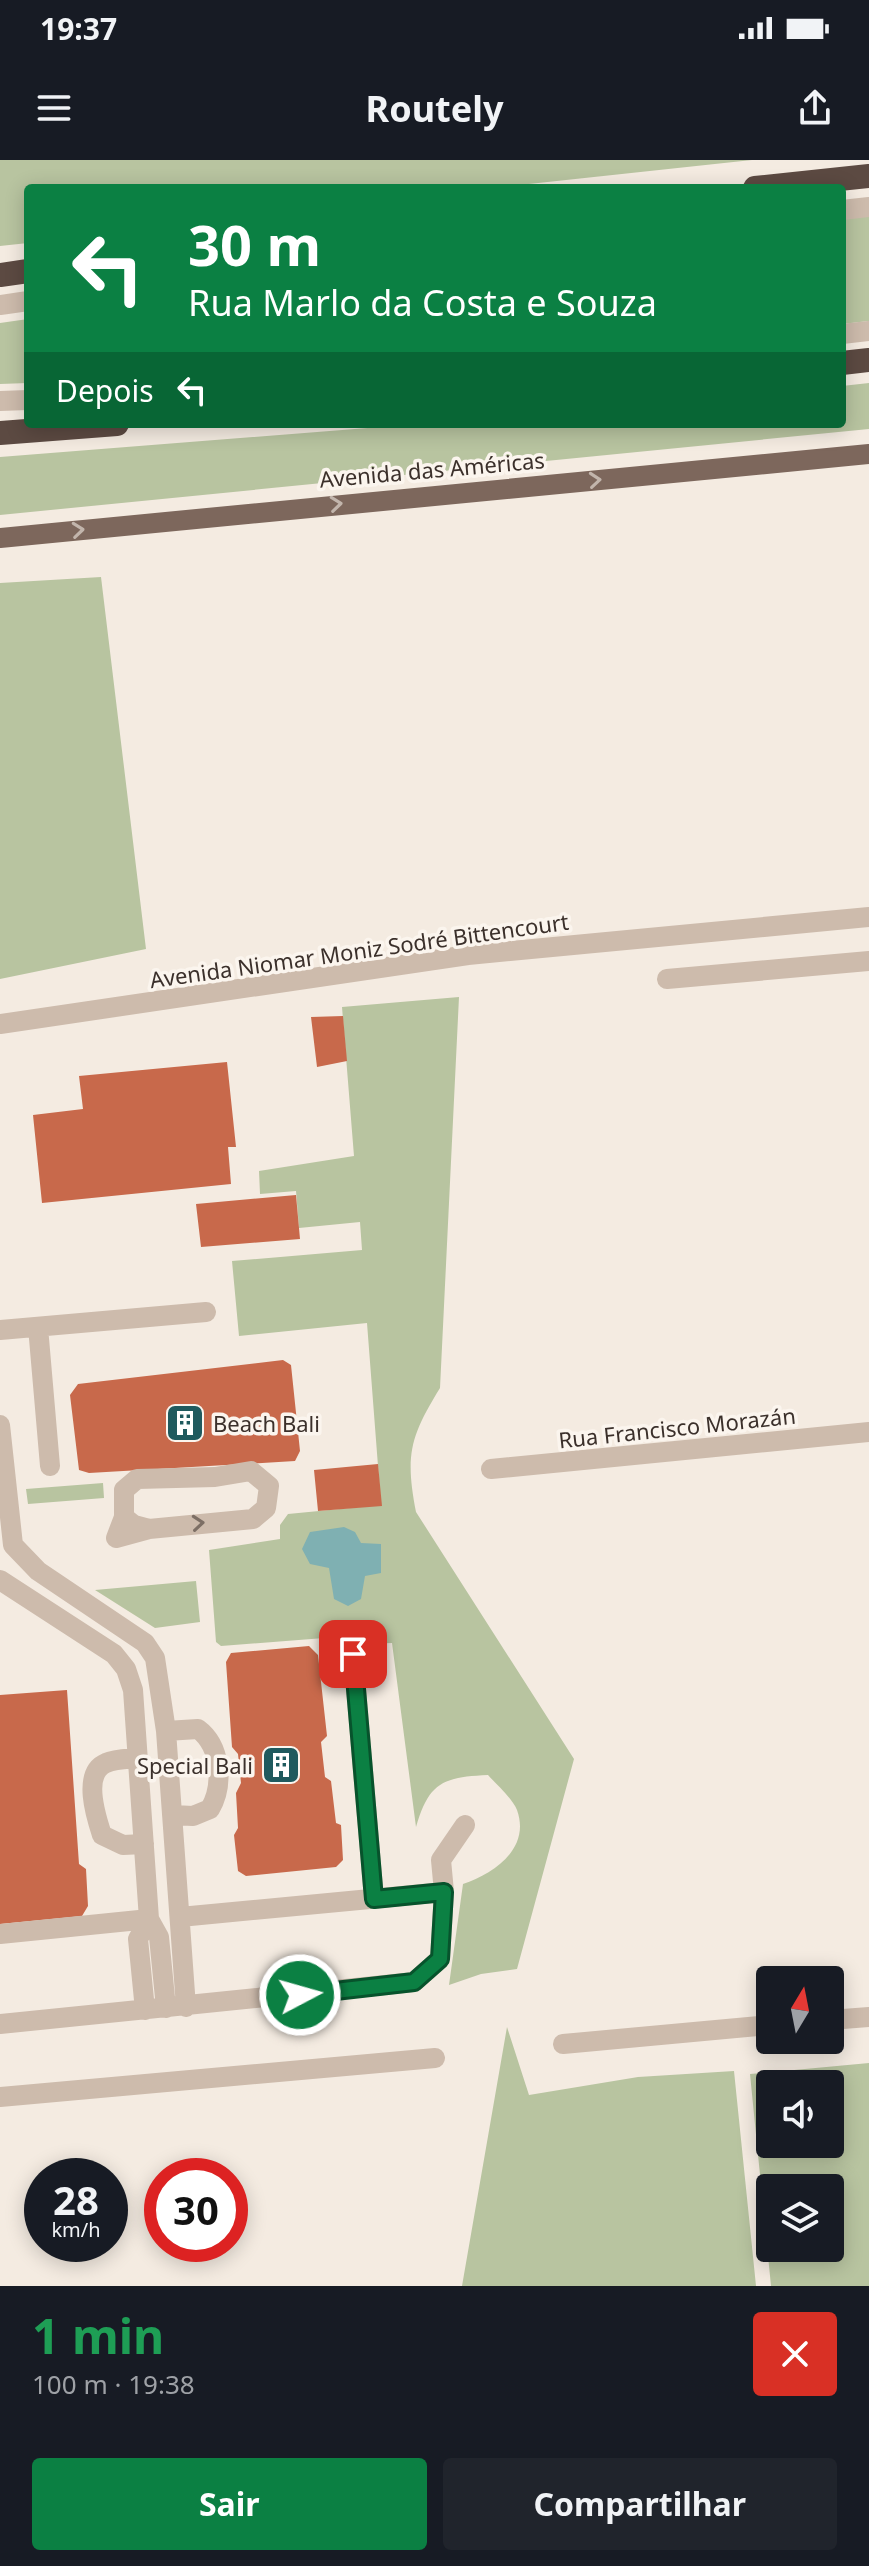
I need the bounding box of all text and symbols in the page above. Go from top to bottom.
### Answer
text: 19:37 [40,8,117,49]
text: Routely [366,84,503,133]
icon: menu [32,86,76,130]
icon: share [793,86,837,130]
text: 30 m [188,206,321,282]
icon: left [56,216,160,320]
text: Rua Marlo da Costa e Souza [188,278,657,327]
icon: left [170,368,214,412]
text: Depois [56,370,154,411]
street label: Avenida das Américas [318,444,546,494]
one-way arrow [589,471,602,488]
one-way arrow [330,496,343,513]
one-way arrow [72,522,85,539]
street label: Avenida Niomar Moniz Sodré Bittencourt [148,906,570,994]
street label: Rua Francisco Morazán [557,1400,797,1454]
building icon: Beach Bali [164,1402,206,1444]
place label: Beach Bali [213,1408,320,1438]
one-way arrow [192,1515,205,1532]
pin [319,1620,387,1688]
icon: arrive [331,1632,375,1676]
building icon: Special Bali [260,1744,302,1786]
place label: Special Bali [137,1750,253,1780]
position arrow [258,1953,342,2037]
north arrow [756,1966,844,2054]
map controls [756,1966,844,2262]
button: sound [756,2070,844,2158]
speed limit sign: 30 [144,2158,248,2262]
text: 28 [53,2172,99,2227]
button: layers [756,2174,844,2262]
text: km/h [51,2216,101,2243]
text: 1 min [32,2303,164,2368]
button: close [753,2312,837,2396]
text: 100 m · 19:38 [32,2366,195,2402]
button: Sair [32,2458,427,2550]
button: Compartilhar [443,2458,837,2550]

